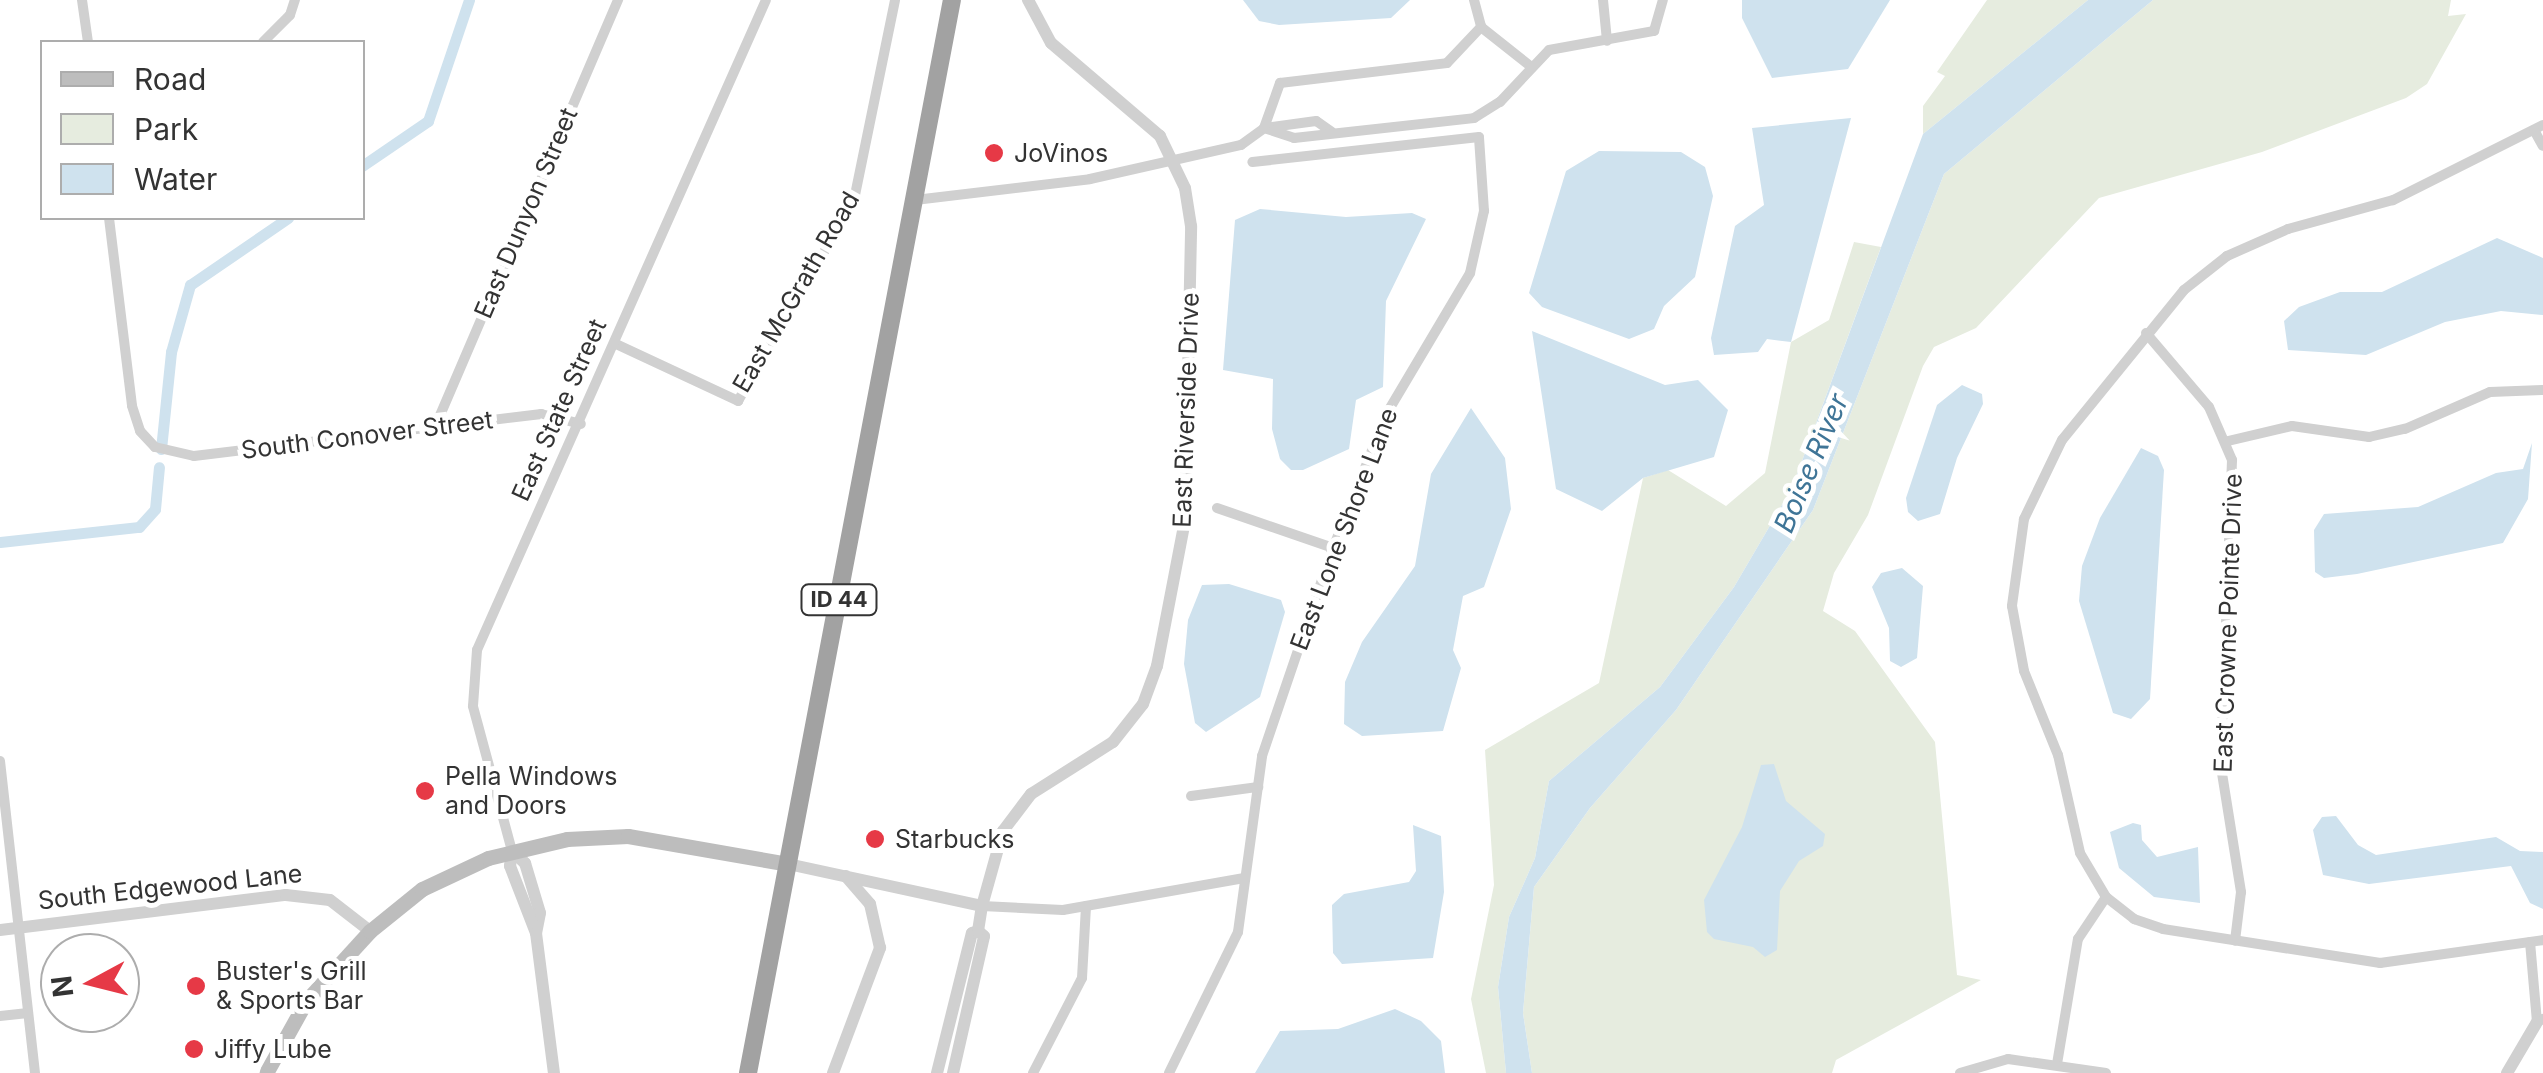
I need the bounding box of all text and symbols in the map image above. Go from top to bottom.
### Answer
legend [40,40,365,220]
text: Road [134,61,206,97]
street label: East Dunyon Street [468,103,584,323]
text: Park [134,111,198,147]
place label: JoVinos [1014,138,1108,168]
marker: JoVinos [983,142,1005,164]
text: Water [134,161,217,197]
street label: East McGrath Road [726,186,866,398]
street label: East Riverside Drive [1167,292,1205,528]
street label: East State Street [505,314,613,506]
water label: Boise River [1767,389,1855,537]
street label: East Lone Shore Lane [1284,404,1404,654]
street label: South Conover Street [239,405,495,465]
street label: East Crowne Pointe Drive [2208,473,2248,773]
road number: ID 44 [799,583,879,617]
place label: Pella Windows and Doors [445,762,618,821]
marker: Pella Windows and Doors [414,780,436,802]
place label: Starbucks [895,824,1014,854]
marker: Starbucks [864,828,886,850]
street label: South Edgewood Lane [36,858,304,916]
north arrow [40,933,140,1033]
place label: Buster's Grill & Sports Bar [216,957,367,1016]
text: N [44,974,80,999]
marker: Buster's Grill & Sports Bar [185,975,207,997]
place label: Jiffy Lube [214,1034,332,1064]
marker: Jiffy Lube [183,1038,205,1060]

